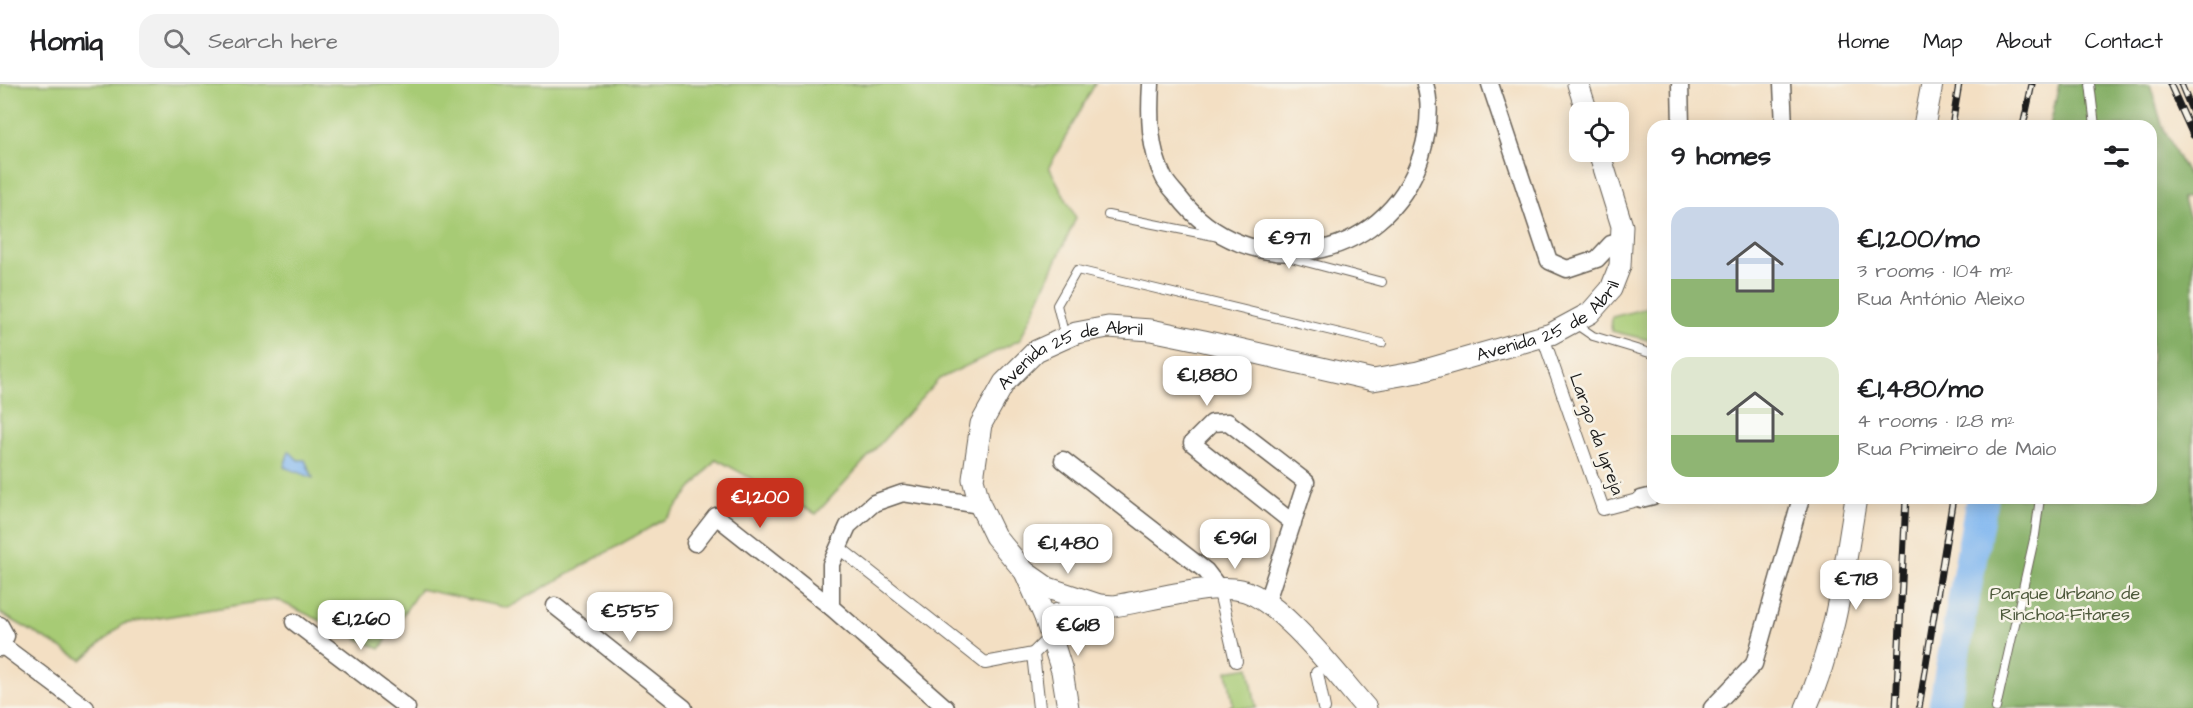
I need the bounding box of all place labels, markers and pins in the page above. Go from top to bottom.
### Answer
pin: €971 [1253,219,1325,270]
pin: €1,880 [1158,356,1256,407]
pin: €1,200 [711,478,809,529]
pin: €961 [1199,519,1271,570]
pin: €1,480 [1019,524,1117,575]
pin: €718 [1820,560,1892,611]
pin: €555 [594,592,666,643]
pin: €1,260 [312,600,410,651]
pin: €618 [1042,606,1114,657]

